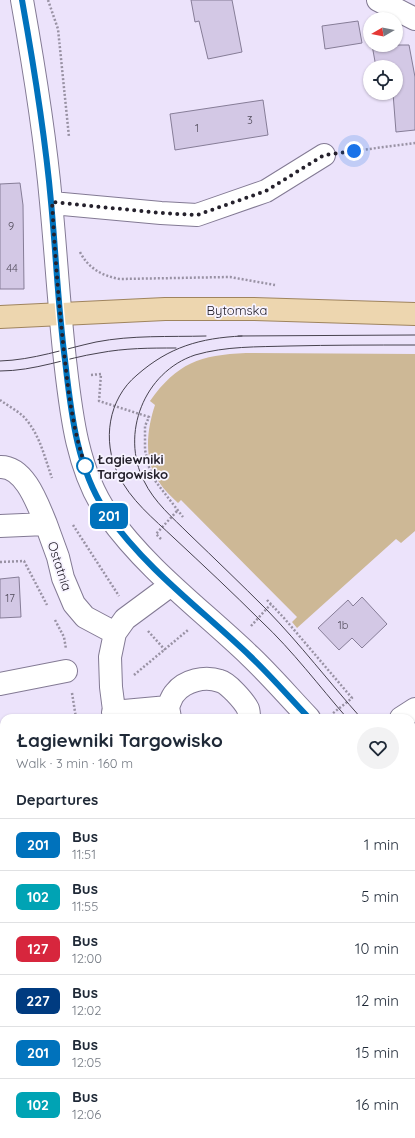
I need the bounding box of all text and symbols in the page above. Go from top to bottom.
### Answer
north arrow [363,12,403,52]
map controls [363,12,403,100]
button: locate [363,60,403,100]
house number: 3 [247,113,253,127]
house number: 1 [195,121,199,135]
your location [344,141,364,161]
house number: 9 [8,219,14,233]
house number: 44 [6,261,18,275]
street label: Bytomska [207,302,267,318]
place label: Łagiewniki Targowisko [97,451,168,482]
marker: Łagiewniki Targowisko [76,457,94,475]
line badge: 201 [86,503,132,529]
text: 201 [98,507,120,525]
street label: Ostatnia [45,539,75,593]
house number: 17 [5,591,15,605]
house number: 1b [338,618,349,632]
button: heart [357,727,399,769]
text: Łagiewniki Targowisko [16,728,223,752]
text: Walk · 3 min · 160 m [16,755,133,771]
text: Departures [16,790,98,809]
text: Bus [72,827,98,846]
text: 1 min [364,835,399,854]
text: 201 [27,836,49,854]
text: 11:51 [72,846,96,862]
text: Bus [72,879,98,898]
text: 5 min [361,887,399,906]
text: 102 [27,888,49,906]
text: 11:55 [72,898,98,914]
text: Bus [72,931,98,950]
text: 10 min [355,939,399,958]
text: 127 [27,940,49,958]
text: 12:00 [72,950,102,966]
text: Bus [72,983,98,1002]
text: 12 min [355,991,399,1010]
text: 227 [26,992,50,1010]
text: 12:02 [72,1002,101,1018]
text: Bus [72,1035,98,1054]
text: 15 min [356,1043,399,1062]
text: 201 [27,1044,49,1062]
text: 12:05 [72,1054,101,1070]
text: Bus [72,1087,98,1106]
text: 16 min [356,1095,399,1114]
text: 102 [27,1096,49,1114]
text: 12:06 [72,1106,101,1122]

